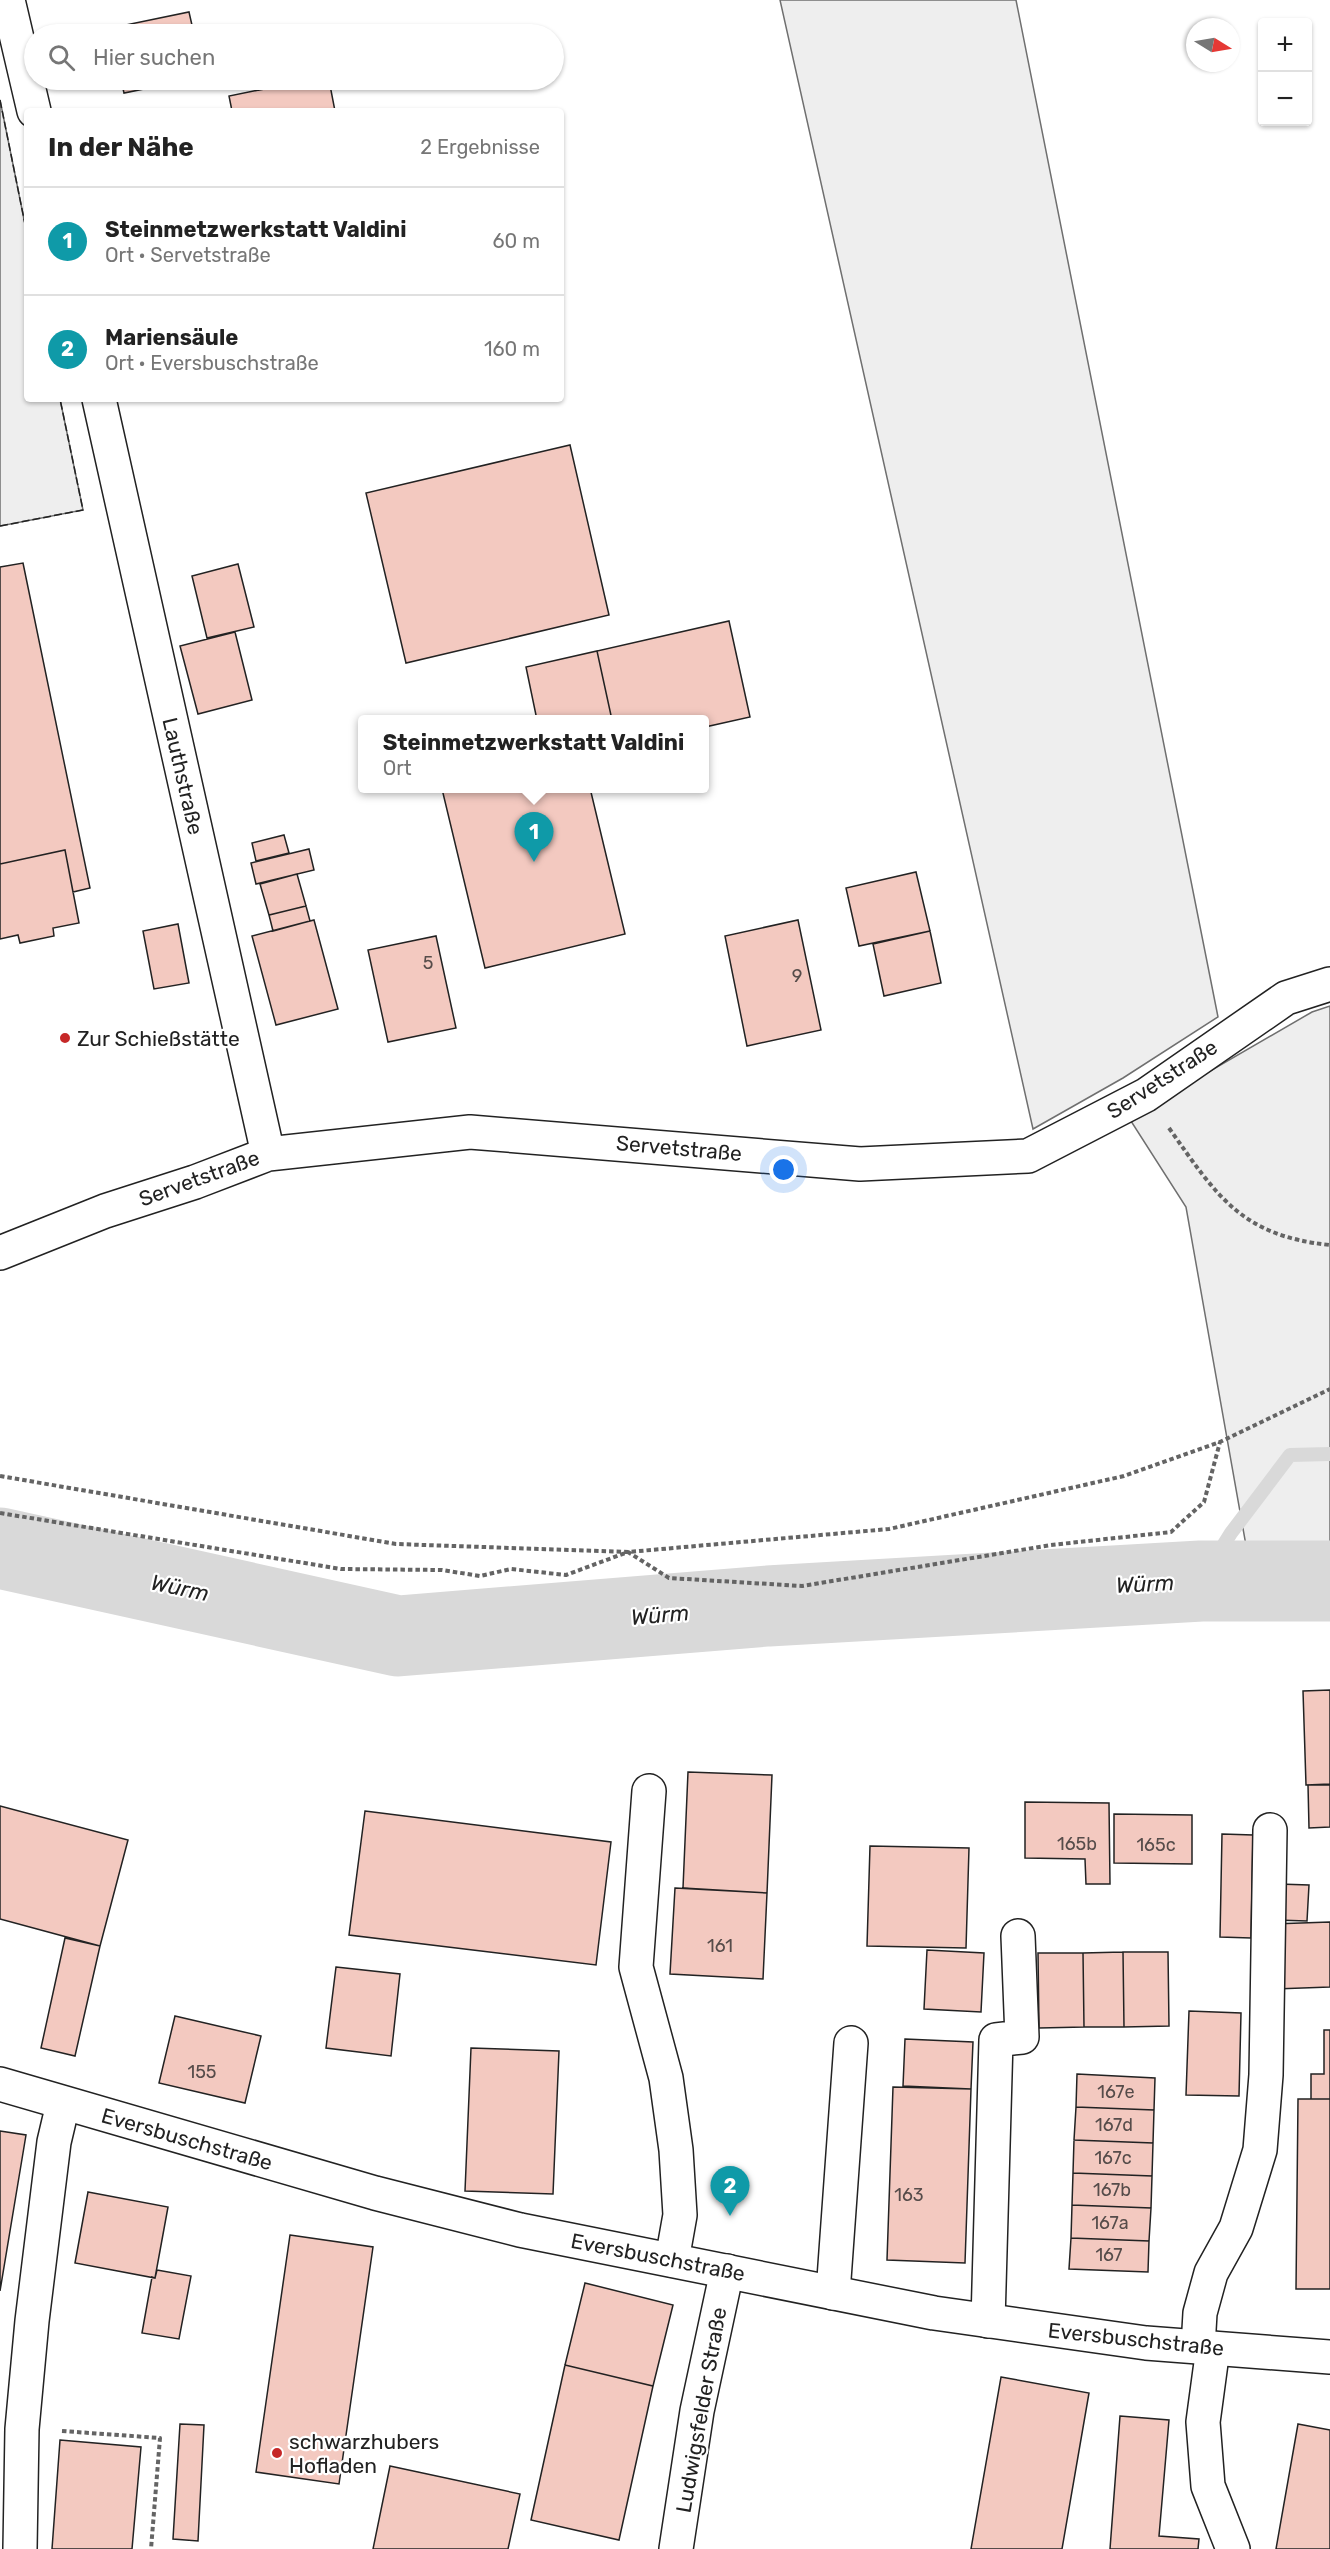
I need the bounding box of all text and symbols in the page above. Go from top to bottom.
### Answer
north arrow [1186,18,1240,72]
map controls [1258,18,1312,126]
button: + [1258,18,1312,72]
search box [24,24,564,90]
icon: search [45,41,78,74]
text: Hier suchen [93,44,215,71]
button: − [1258,72,1312,126]
text: In der Nähe [48,132,194,163]
text: 2 Ergebnisse [420,135,540,159]
text: Steinmetzwerkstatt Valdini [105,216,407,243]
text: 1 [63,229,72,253]
text: 60 m [493,229,540,253]
text: Ort · Servetstraße [105,243,271,267]
text: Mariensäule [105,324,238,351]
text: 2 [61,337,74,361]
text: 160 m [484,337,540,361]
text: Ort · Eversbuschstraße [105,351,319,375]
street label: Lauthstraße [157,715,209,837]
popup [358,715,709,793]
text: Steinmetzwerkstatt Valdini [383,729,684,756]
text: Ort [383,756,412,780]
pin: 1 [514,812,554,862]
house number: 5 [423,952,433,974]
house number: 9 [792,965,802,987]
place label: Zur Schießstätte [77,1026,240,1051]
marker: Zur Schießstätte [58,1031,72,1045]
street label: Servetstraße [1102,1034,1222,1124]
street label: Servetstraße [615,1130,743,1166]
street label: Servetstraße [135,1145,263,1211]
your location [769,1155,798,1184]
water label: Würm [149,1569,211,1607]
water label: Würm [1115,1569,1175,1599]
water label: Würm [630,1599,690,1631]
house number: 165b [1057,1833,1097,1855]
house number: 165c [1136,1834,1176,1856]
house number: 161 [707,1935,733,1957]
house number: 155 [187,2061,217,2083]
house number: 167e [1097,2081,1135,2103]
street label: Eversbuschstraße [99,2103,275,2175]
house number: 167d [1095,2114,1133,2136]
house number: 167c [1094,2147,1132,2169]
pin: 2 [710,2166,750,2216]
house number: 167b [1093,2179,1131,2201]
house number: 163 [894,2184,924,2206]
house number: 167a [1091,2212,1129,2234]
street label: Eversbuschstraße [569,2228,747,2286]
house number: 167 [1095,2244,1123,2266]
street label: Ludwigsfelder Straße [671,2305,731,2515]
street label: Eversbuschstraße [1047,2317,1225,2361]
place label: schwarzhubers Hofladen [289,2429,439,2478]
marker: schwarzhubers Hofladen [270,2446,284,2460]

